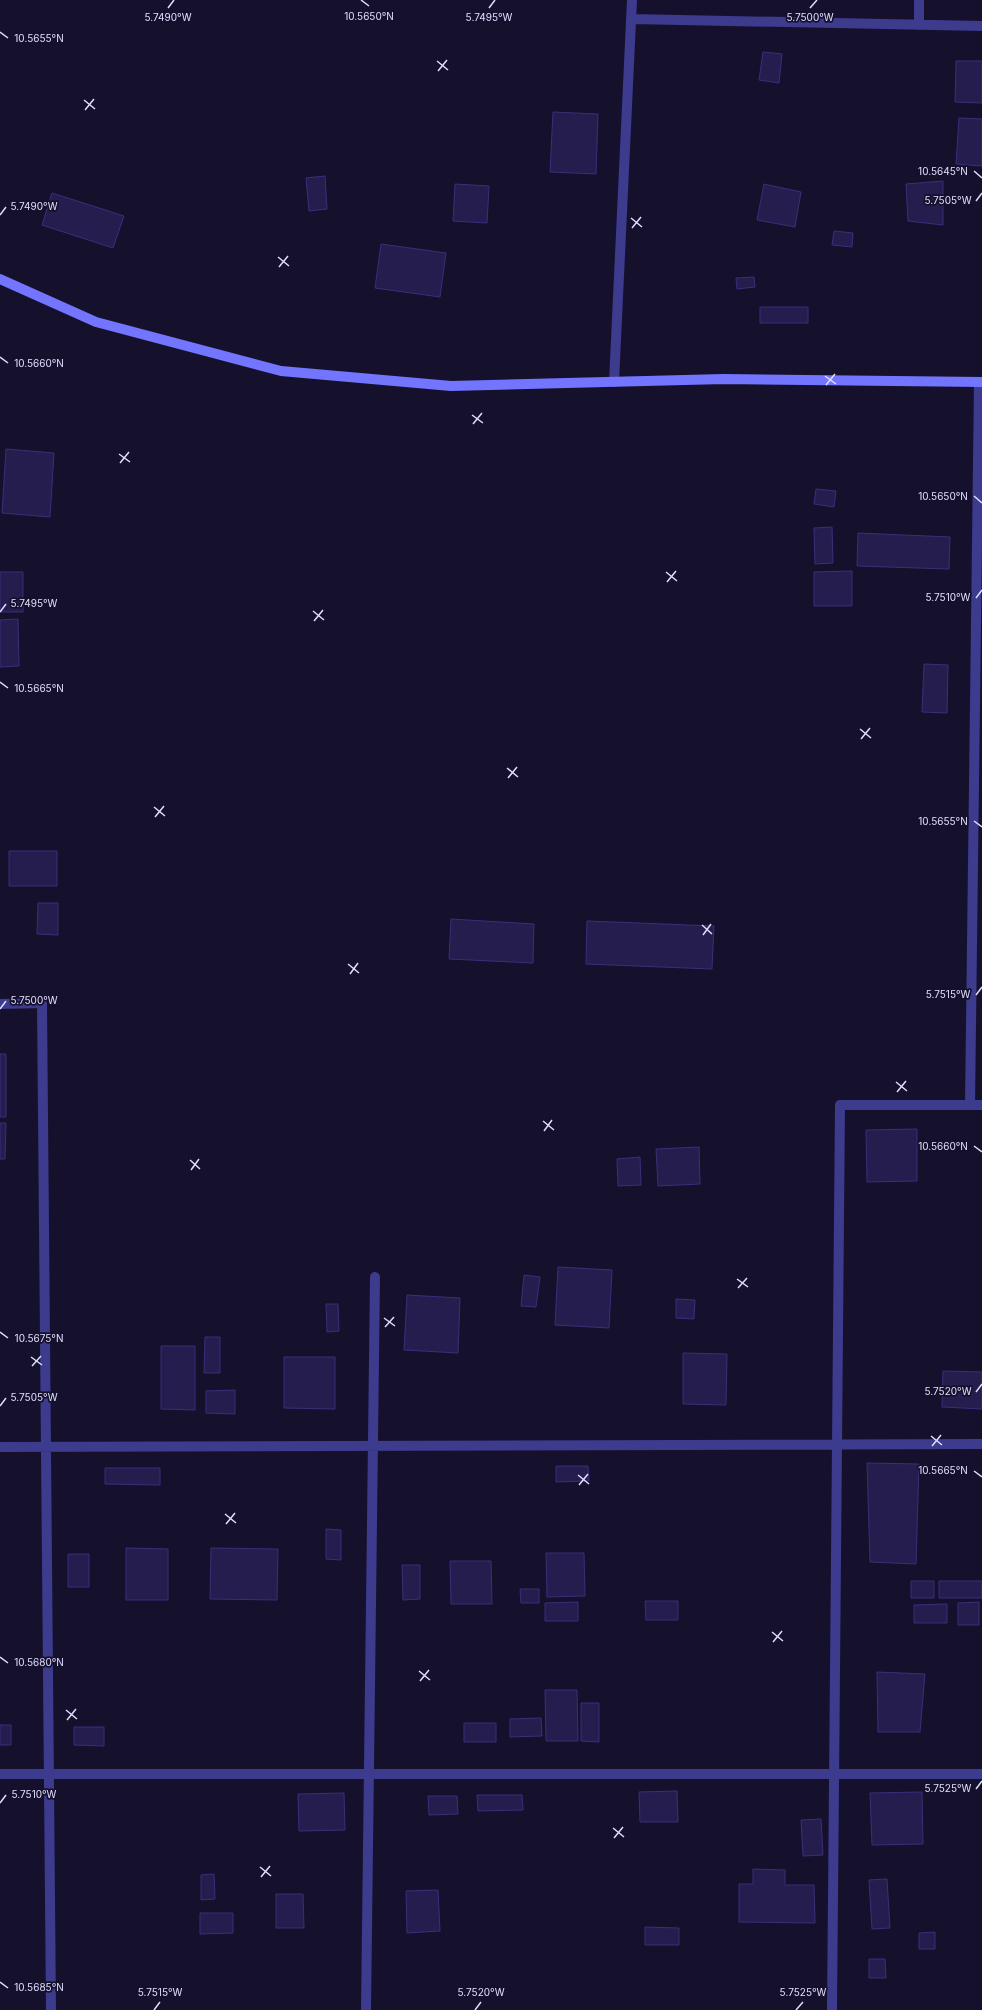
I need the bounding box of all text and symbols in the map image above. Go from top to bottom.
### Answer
text: 10.5650°N [344,10,394,22]
text: 5.7490°W [144,11,192,23]
text: 5.7495°W [466,11,513,23]
text: 5.7500°W [786,11,834,23]
text: 10.5655°N [14,32,64,44]
text: 10.5645°N [918,165,968,177]
text: 5.7505°W [925,194,972,206]
text: 5.7490°W [10,200,58,212]
text: 10.5660°N [14,357,64,369]
text: 10.5650°N [918,490,968,502]
text: 5.7510°W [926,591,971,603]
text: 5.7495°W [11,597,58,609]
text: 10.5665°N [14,682,64,694]
text: 10.5655°N [918,815,968,827]
text: 5.7515°W [926,988,971,1000]
text: 5.7500°W [10,994,58,1006]
text: 10.5660°N [918,1140,968,1152]
text: 10.5675°N [15,1332,63,1344]
text: 5.7520°W [924,1385,972,1397]
text: 5.7505°W [11,1391,58,1403]
text: 10.5665°N [918,1464,968,1476]
text: 10.5680°N [14,1656,64,1668]
text: 5.7525°W [925,1782,972,1794]
text: 5.7510°W [12,1788,57,1800]
text: 10.5685°N [14,1981,64,1993]
text: 5.7515°W [138,1986,183,1998]
text: 5.7520°W [457,1986,505,1998]
text: 5.7525°W [780,1986,827,1998]

